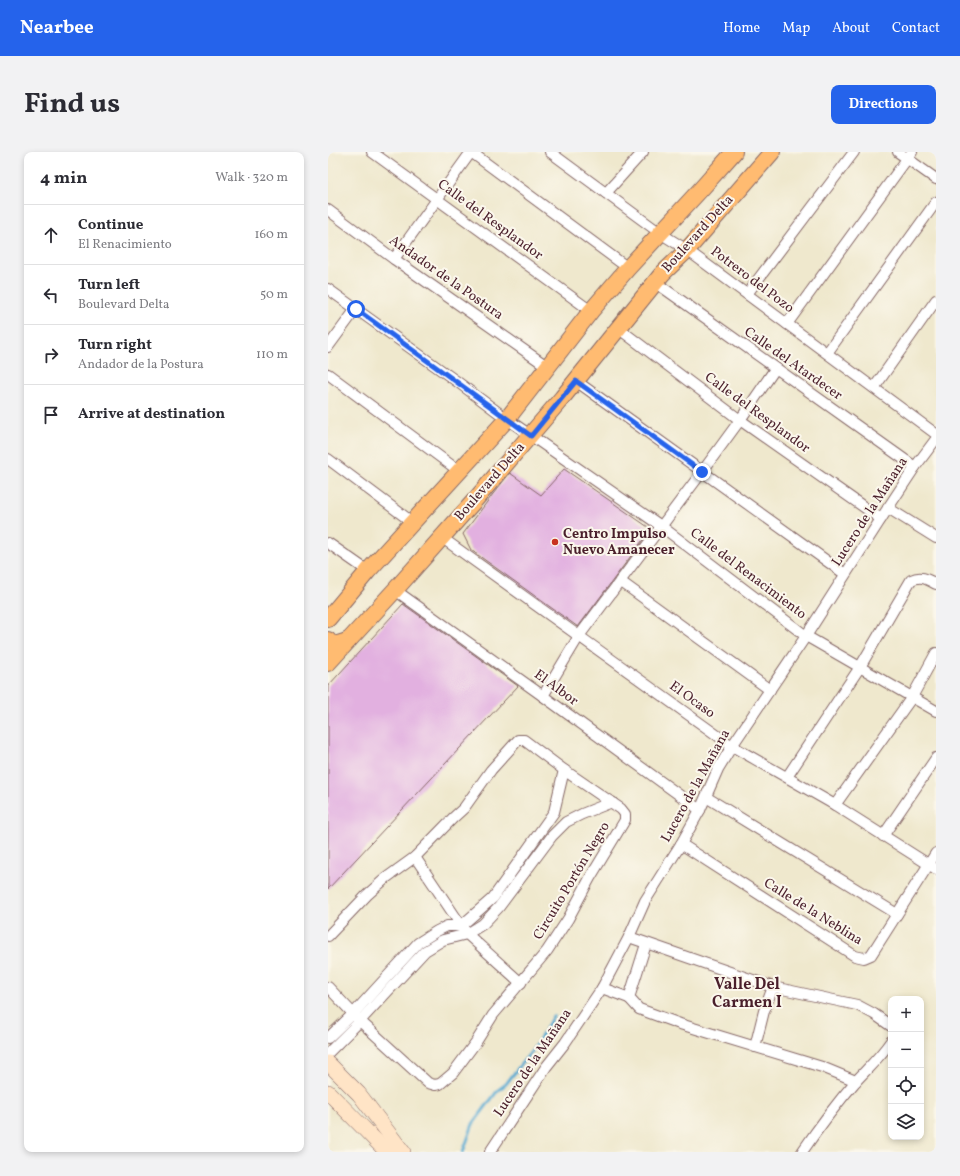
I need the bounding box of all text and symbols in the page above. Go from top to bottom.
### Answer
text: Nearbee [20,15,94,41]
text: Home [723,19,760,38]
text: Map [782,19,810,38]
text: About [832,19,870,38]
text: Contact [892,19,940,38]
text: Find us [24,85,120,124]
button: Directions [831,85,936,124]
text: 4 min [40,167,87,190]
text: Walk · 320 m [215,169,288,187]
street label: Calle del Resplandor [433,175,547,265]
street label: Boulevard Delta [658,191,738,277]
text: Continue [78,215,143,236]
icon: ahead [40,224,62,246]
text: 160 m [254,226,288,244]
street label: Andador de la Postura [385,231,507,325]
text: El Renacimiento [78,236,172,254]
street label: Potrero del Pozo [706,242,798,318]
text: Turn left [78,275,140,296]
icon: left [40,284,62,306]
text: 50 m [260,286,288,304]
text: Boulevard Delta [78,296,170,314]
route start [347,300,365,318]
street label: Calle del Atardecer [740,323,846,405]
text: Turn right [78,335,152,356]
icon: right [40,344,62,366]
text: 110 m [256,346,288,364]
text: Andador de la Postura [78,356,204,374]
street label: Calle del Resplandor [700,368,814,458]
icon: arrive [40,404,62,426]
text: Arrive at destination [78,404,225,425]
street label: Boulevard Delta [450,439,530,525]
street label: Lucero de la Mañana [828,454,912,570]
route end [693,463,711,481]
street label: Calle del Renacimiento [686,524,810,624]
place label: Centro Impulso Nuevo Amanecer [563,525,675,560]
marker: Centro Impulso Nuevo Amanecer [550,537,560,547]
street label: El Albor [530,665,582,711]
street label: El Ocaso [665,677,719,723]
street label: Lucero de la Mañana [657,726,735,846]
street label: Circuito Portón Negro [529,818,615,944]
street label: Calle de la Neblina [760,874,866,950]
district label: Valle Del Carmen I [712,974,782,1014]
map controls [888,996,924,1140]
button: + [888,996,924,1032]
street label: Lucero de la Mañana [490,1005,576,1121]
button: − [888,1032,924,1068]
button: locate [888,1068,924,1104]
button: layers [888,1104,924,1140]

